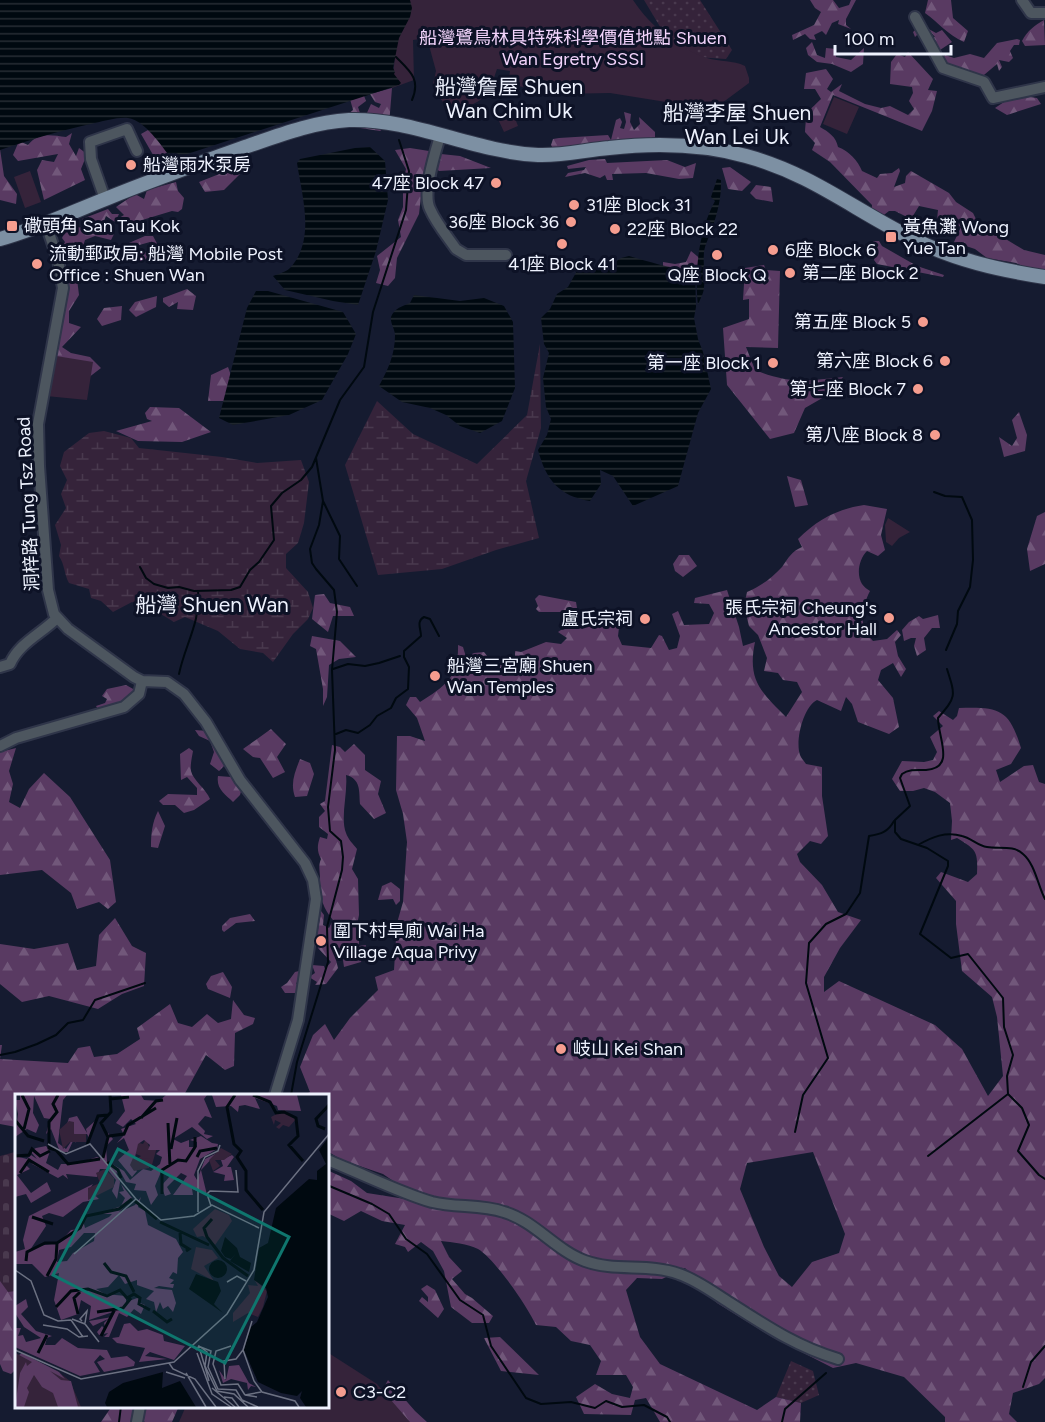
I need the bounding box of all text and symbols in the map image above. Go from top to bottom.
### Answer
scale bar [835,18,950,56]
park label: 船灣鷺鳥林具特殊科學價值地點 Shuen Wan Egretry SSSI [419,27,727,70]
text: 100 m [844,28,894,50]
district label: 船灣詹屋 Shuen Wan Chim Uk [435,74,583,123]
district label: 船灣李屋 Shuen Wan Lei Uk [663,100,811,149]
place label: 船灣雨水泵房 [143,154,251,176]
marker: 船灣雨水泵房 [124,158,138,172]
place label: 47座 Block 47 [372,172,484,194]
marker: 47座 Block 47 [489,176,503,190]
place label: 31座 Block 31 [586,194,691,216]
marker: 31座 Block 31 [567,198,581,212]
place label: 36座 Block 36 [448,211,559,233]
place label: 䃟頭角 San Tau Kok [24,215,180,237]
marker: 36座 Block 36 [564,215,578,229]
place label: 黃魚灘 Wong Yue Tan [903,216,1009,259]
place label: 22座 Block 22 [627,218,738,240]
marker: 䃟頭角 San Tau Kok [5,219,19,233]
marker: 22座 Block 22 [608,222,622,236]
marker: 黃魚灘 Wong Yue Tan [884,230,898,244]
marker: 41座 Block 41 [555,237,569,251]
place label: 6座 Block 6 [785,239,876,261]
place label: 流動郵政局: 船灣 Mobile Post Office : Shuen Wan [49,243,283,286]
marker: 6座 Block 6 [766,243,780,257]
marker: Q座 Block Q [710,248,724,262]
place label: 41座 Block 41 [508,253,616,275]
marker: 流動郵政局: 船灣 Mobile Post Office : Shuen Wan [30,257,44,271]
place label: 第二座 Block 2 [802,262,919,284]
place label: Q座 Block Q [668,264,766,286]
marker: 第二座 Block 2 [783,266,797,280]
place label: 第五座 Block 5 [794,311,911,333]
marker: 第五座 Block 5 [916,315,930,329]
place label: 第六座 Block 6 [816,350,933,372]
place label: 第一座 Block 1 [647,352,761,374]
marker: 第六座 Block 6 [938,354,952,368]
marker: 第一座 Block 1 [766,356,780,370]
place label: 第七座 Block 7 [790,378,906,400]
marker: 第七座 Block 7 [911,382,925,396]
street label: 洞梓路 Tung Tsz Road [12,416,44,592]
place label: 第八座 Block 8 [805,424,923,446]
marker: 第八座 Block 8 [928,428,942,442]
district label: 船灣 Shuen Wan [135,592,289,617]
place label: 張氏宗祠 Cheung's Ancestor Hall [725,597,877,640]
place label: 盧氏宗祠 [561,608,633,630]
marker: 張氏宗祠 Cheung's Ancestor Hall [882,611,896,625]
marker: 盧氏宗祠 [638,612,652,626]
place label: 船灣三宮廟 Shuen Wan Temples [447,655,592,698]
marker: 船灣三宮廟 Shuen Wan Temples [428,669,442,683]
place label: 圍下村旱廁 Wai Ha Village Aqua Privy [333,920,485,963]
marker: 圍下村旱廁 Wai Ha Village Aqua Privy [314,934,328,948]
place label: 岐山 Kei Shan [573,1038,683,1060]
marker: 岐山 Kei Shan [554,1042,568,1056]
inset map [15,1094,328,1407]
place label: C3-C2 [353,1381,406,1403]
marker: C3-C2 [334,1385,348,1399]

